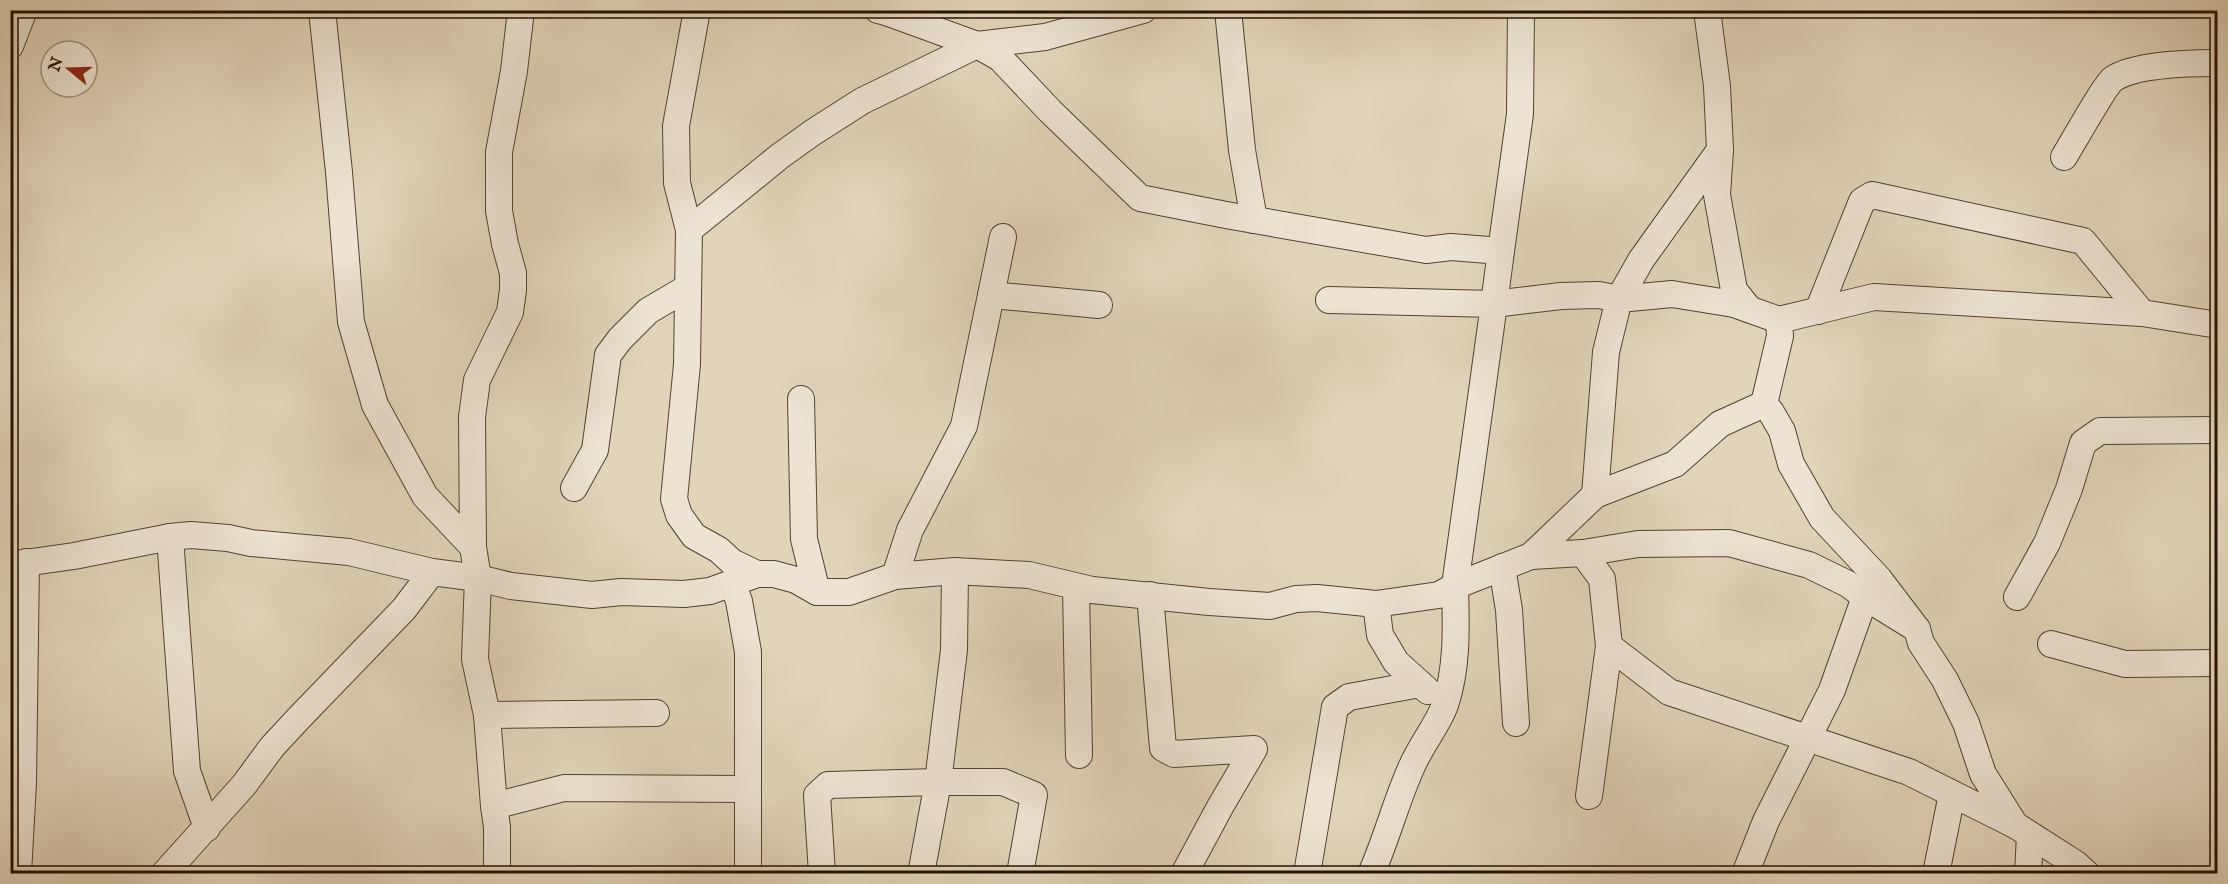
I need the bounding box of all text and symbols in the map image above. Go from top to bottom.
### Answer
north arrow [39,39,99,99]
text: N [45,55,68,76]

